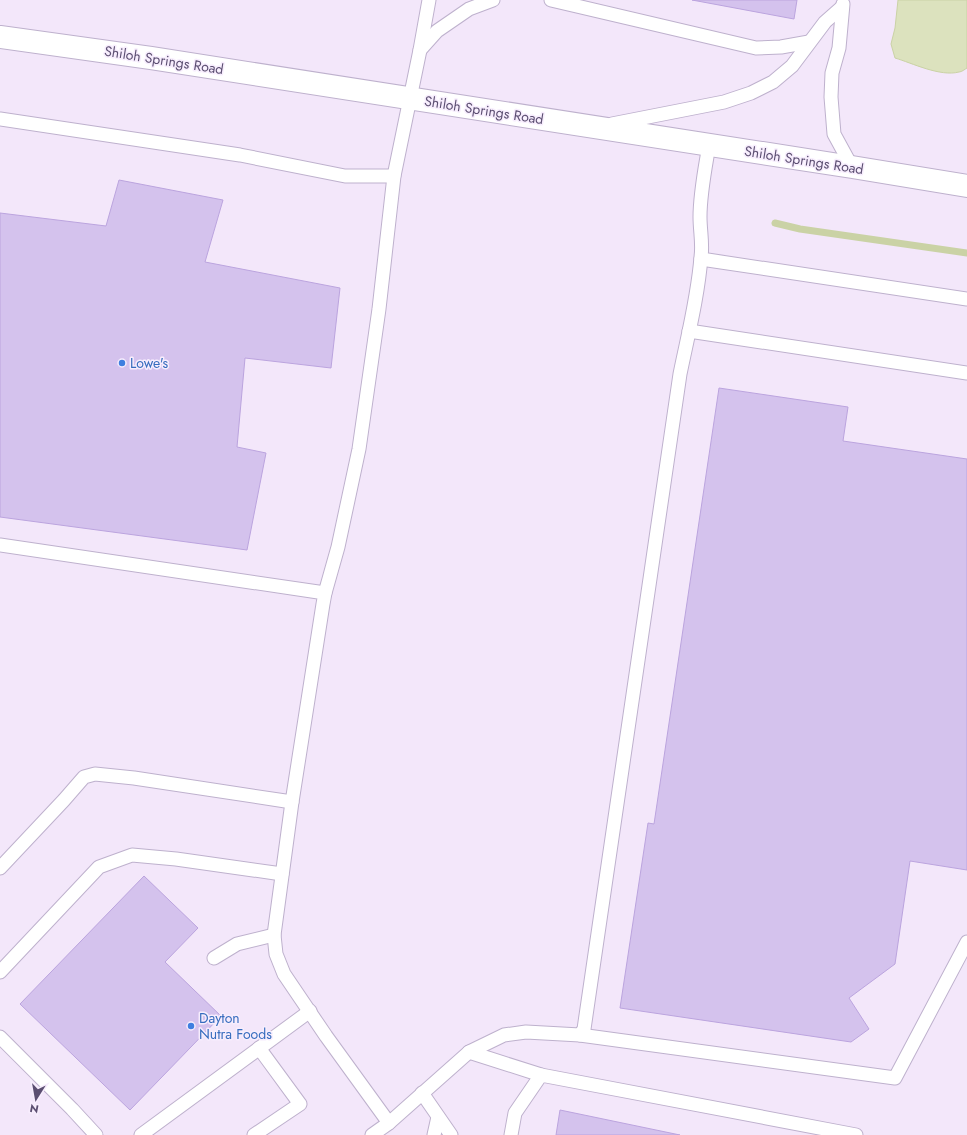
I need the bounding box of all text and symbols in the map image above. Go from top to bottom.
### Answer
street label: Shiloh Springs Road [103,41,225,79]
street label: Shiloh Springs Road [423,91,545,129]
street label: Shiloh Springs Road [743,141,865,179]
place label: Lowe's [130,353,168,373]
marker: Lowe's [117,358,127,368]
place label: Dayton Nutra Foods [199,1008,272,1044]
marker: Dayton Nutra Foods [186,1021,196,1031]
north arrow [16,1079,56,1119]
text: N [28,1100,40,1118]

